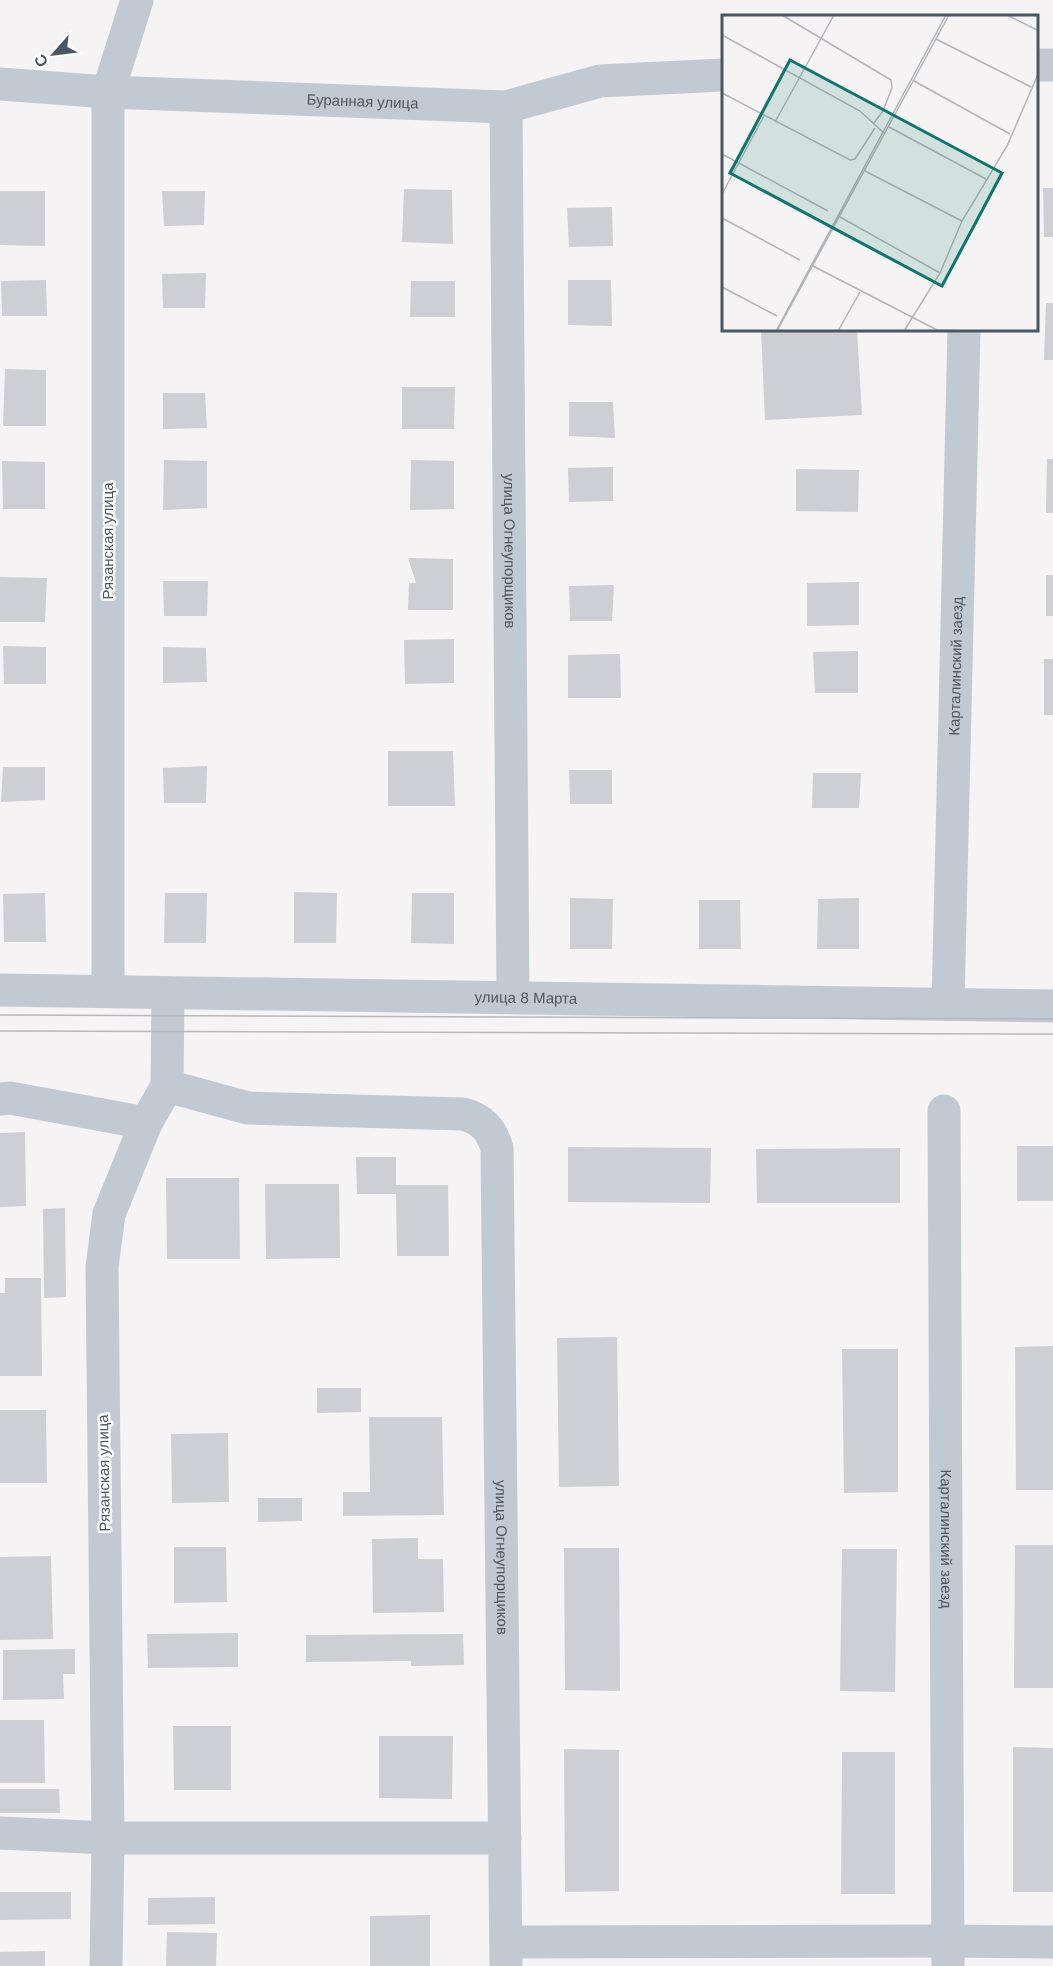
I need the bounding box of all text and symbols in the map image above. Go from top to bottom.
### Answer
inset map [722,15,1038,332]
north arrow [24,24,84,84]
text: С [29,50,53,71]
street label: Буранная улица [306,89,419,114]
street label: улица Огнеупорщиков [499,473,520,629]
street label: Рязанская улица [98,482,118,600]
street label: Карталинский заезд [944,596,968,736]
street label: улица 8 Марта [475,987,578,1009]
street label: Рязанская улица [93,1414,115,1532]
street label: Карталинский заезд [936,1469,956,1609]
street label: улица Огнеупорщиков [491,1480,512,1635]

